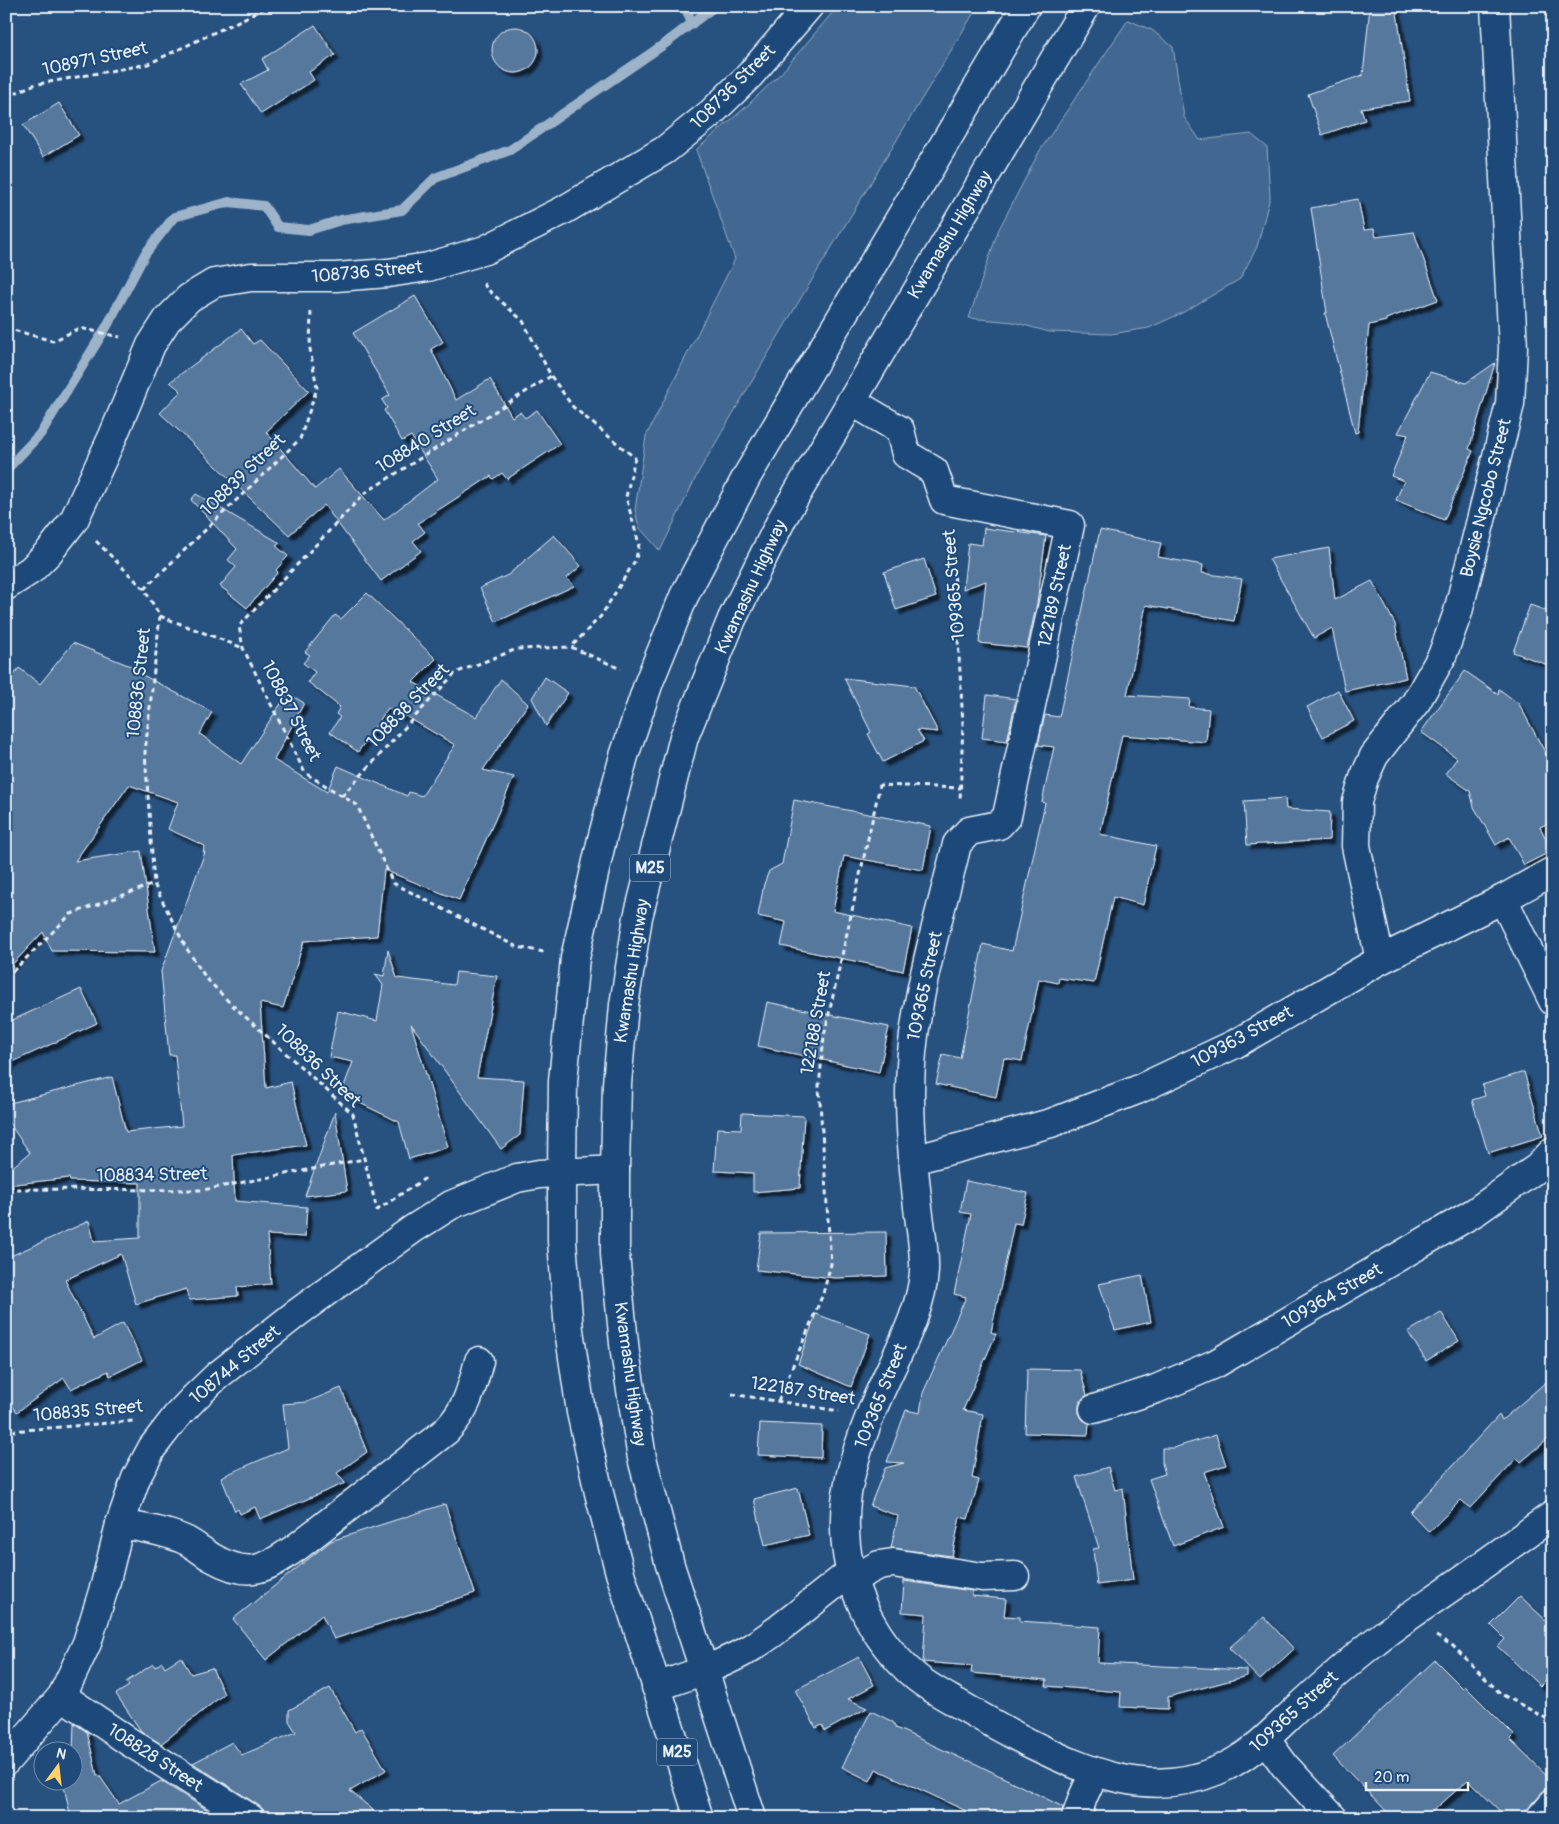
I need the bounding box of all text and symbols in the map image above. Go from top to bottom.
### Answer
street label: 108971 Street [40,36,150,81]
street label: 108736 Street [686,39,781,134]
street label: Kwamashu Highway [903,166,998,303]
street label: 108736 Street [311,256,424,288]
street label: 108840 Street [372,399,481,479]
street label: Boysie Ngcobo Street [1455,415,1517,580]
street label: 108839 Street [196,428,291,521]
street label: Kwamashu Highway [710,516,792,658]
street label: 109365 Street [938,528,970,642]
street label: 122189 Street [1033,541,1077,650]
street label: 108836 Street [122,626,156,739]
street label: 108837 Street [256,657,327,766]
street label: 108838 Street [362,658,455,753]
road number: M25 [630,854,670,881]
street label: Kwamashu Highway [609,897,655,1045]
street label: 109365 Street [902,928,948,1043]
street label: 122188 Street [796,969,837,1077]
street label: 109363 Street [1187,1000,1297,1073]
street label: 108836 Street [270,1019,366,1113]
street label: 108834 Street [96,1163,208,1187]
street label: 109364 Street [1278,1258,1387,1334]
street label: Kwamashu Highway [608,1300,652,1448]
street label: 108744 Street [185,1320,286,1410]
street label: 109365 Street [849,1339,913,1452]
street label: 122187 Street [749,1371,858,1411]
street label: 108835 Street [32,1395,145,1427]
street label: 109365 Street [1245,1666,1344,1758]
street label: 108828 Street [103,1719,208,1798]
road number: M25 [657,1738,697,1765]
north arrow [32,1742,82,1792]
text: N [54,1744,68,1763]
scale bar [1366,1759,1469,1791]
text: 20 m [1374,1768,1409,1787]

